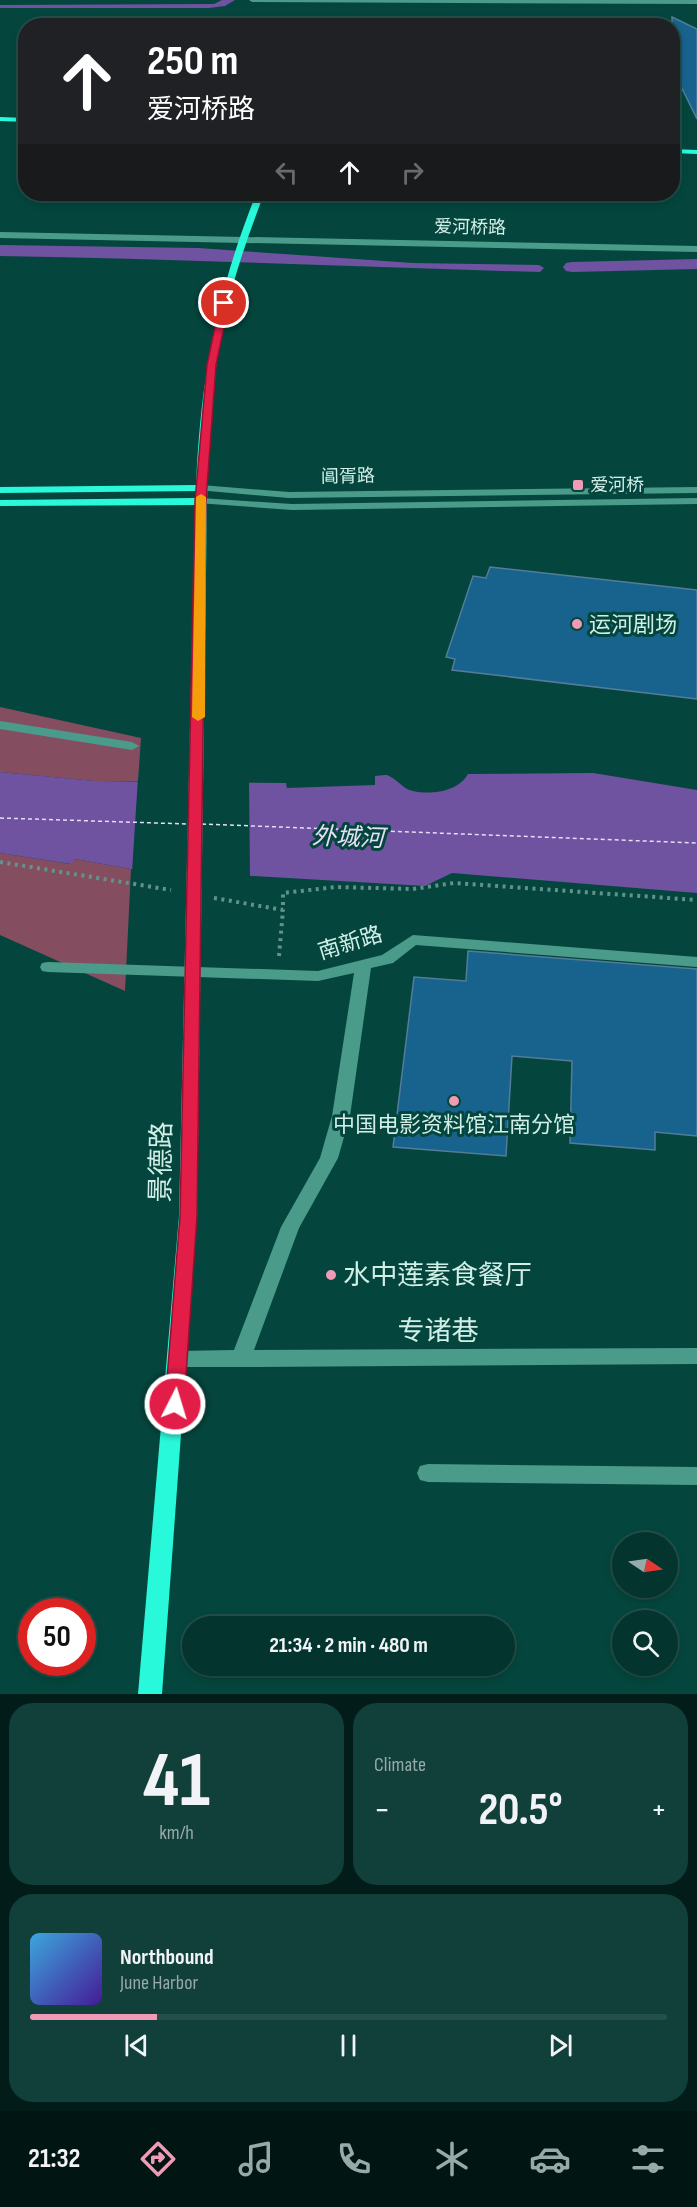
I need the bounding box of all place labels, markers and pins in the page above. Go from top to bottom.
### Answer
pin [198,277,249,328]
place label: 爱河桥 [590,475,644,496]
marker: 爱河桥 [571,478,585,492]
place label: 运河剧场 [589,612,677,639]
marker: 运河剧场 [570,617,584,631]
marker: 中国电影资料馆江南分馆 [447,1094,461,1108]
place label: 中国电影资料馆江南分馆 [333,1112,575,1139]
place label: 水中莲素食餐厅 [343,1260,532,1292]
marker: 水中莲素食餐厅 [324,1268,338,1282]

